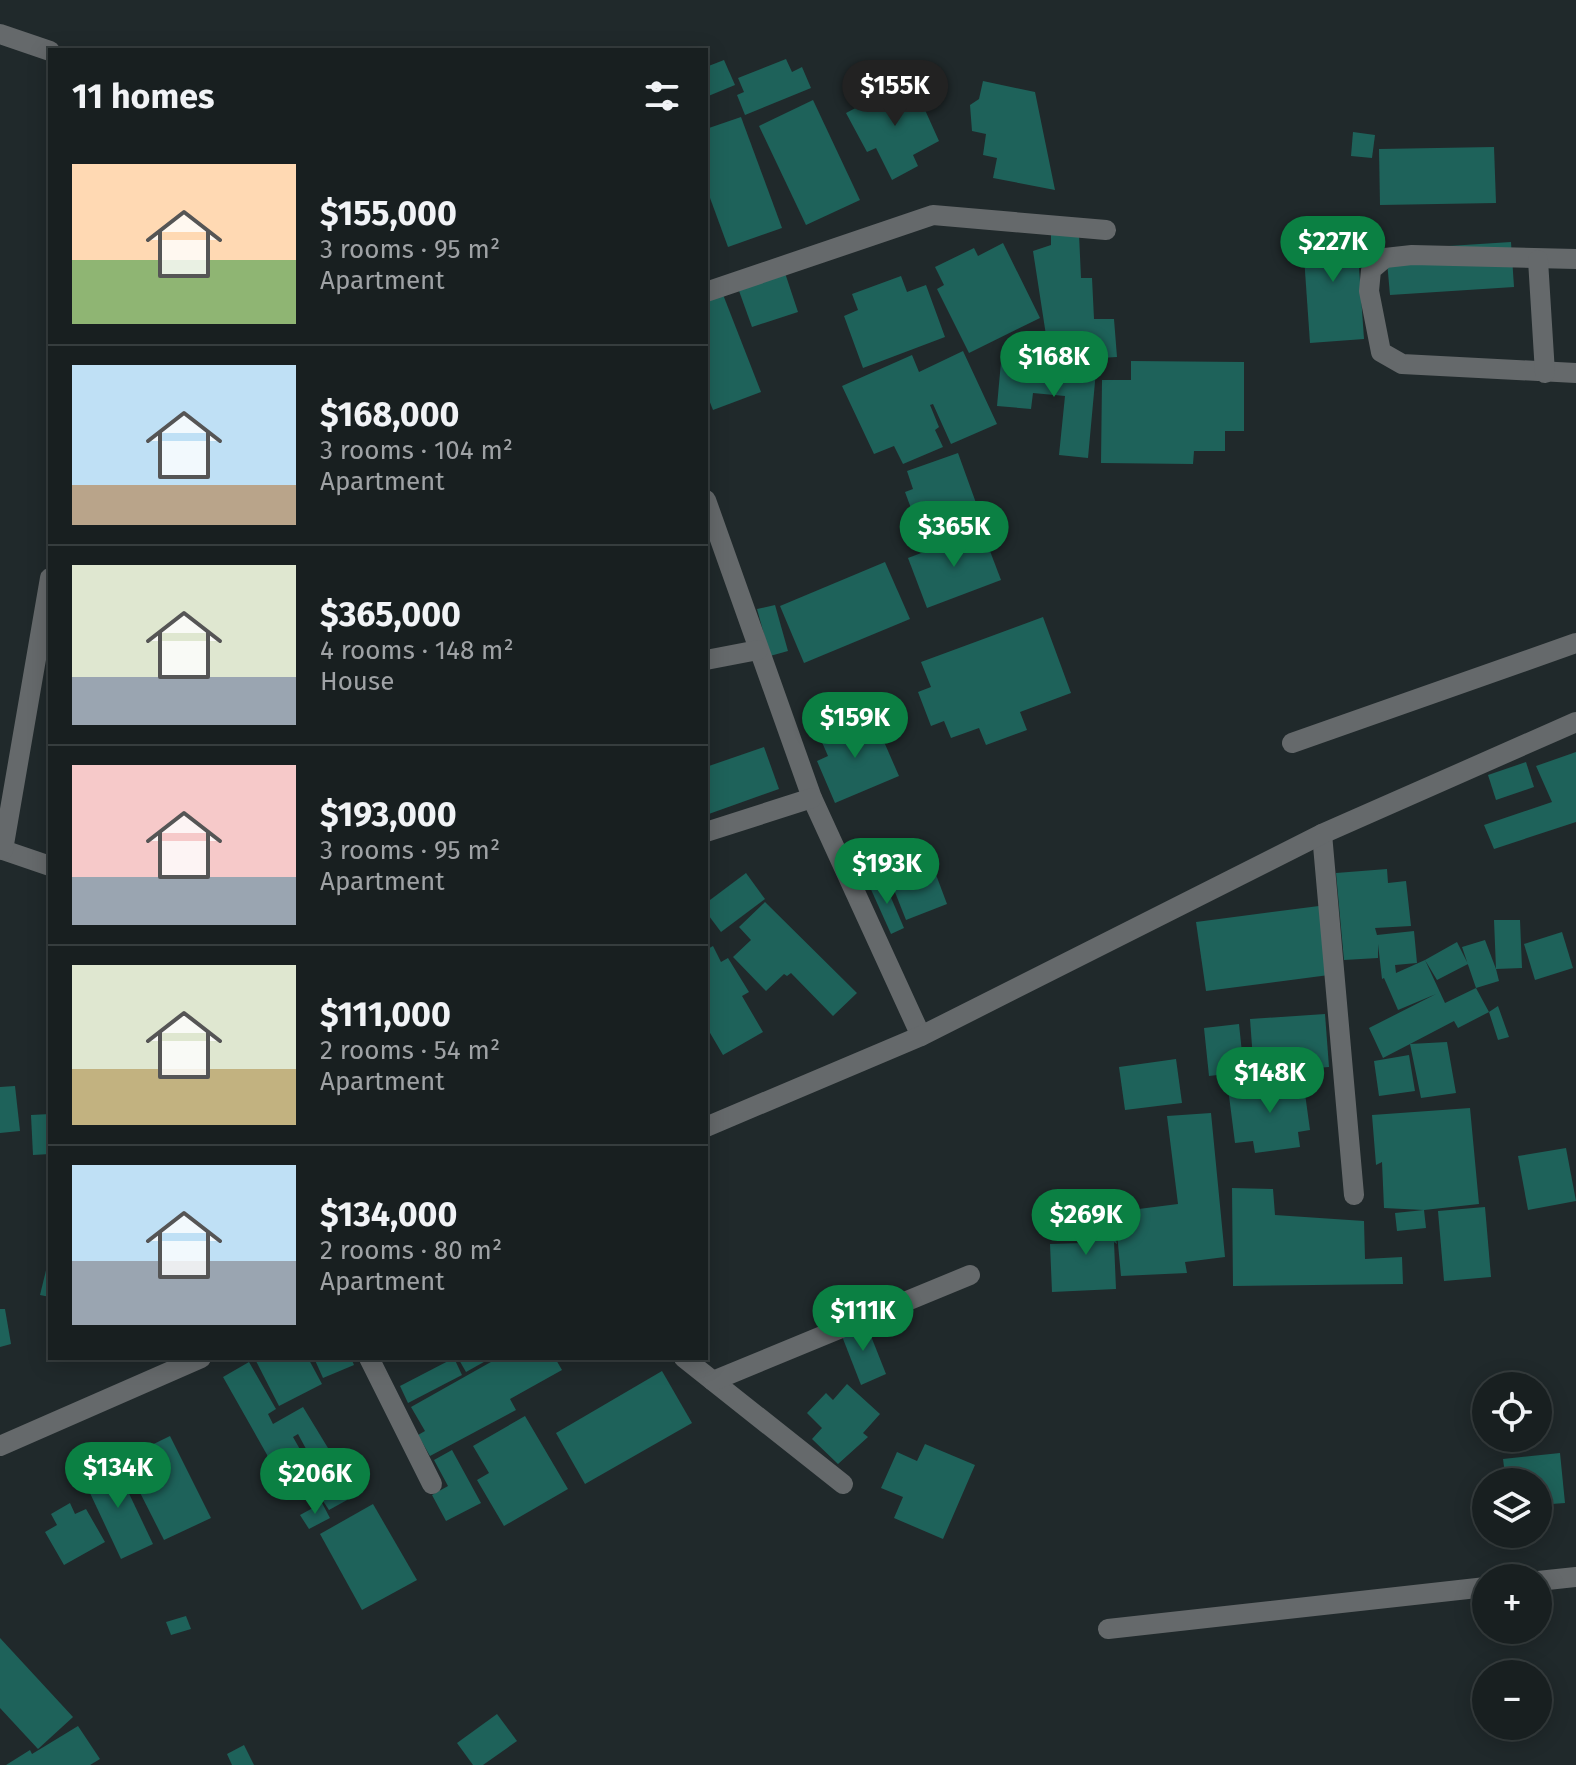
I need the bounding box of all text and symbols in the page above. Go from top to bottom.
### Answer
pin: $155K [839,60,951,128]
text: $155K [860,70,930,101]
icon: filters [640,74,684,118]
text: 11 homes [72,76,214,117]
text: $155,000 [320,193,457,234]
icon: home [136,196,232,292]
pin: $227K [1277,216,1389,284]
text: $227K [1298,226,1368,257]
text: 3 rooms · 95 m² [320,234,500,265]
text: Apartment [320,265,445,296]
pin: $168K [998,331,1110,399]
text: $168K [1018,341,1090,372]
text: $168,000 [320,394,460,435]
icon: home [136,397,232,493]
text: 3 rooms · 104 m² [320,435,513,466]
text: Apartment [320,466,445,497]
pin: $365K [898,501,1010,569]
text: $365K [918,511,990,542]
text: $365,000 [320,594,461,635]
icon: home [136,597,232,693]
text: 4 rooms · 148 m² [320,635,514,666]
text: House [320,666,394,697]
pin: $159K [799,692,911,760]
text: $159K [820,702,890,733]
text: $193,000 [320,794,457,835]
icon: home [136,797,232,893]
text: 3 rooms · 95 m² [320,835,500,866]
pin: $193K [831,838,943,906]
text: $193K [852,848,922,879]
text: Apartment [320,866,445,897]
text: $111,000 [320,994,451,1035]
icon: home [136,997,232,1093]
text: 2 rooms · 54 m² [320,1035,500,1066]
pin: $148K [1214,1047,1326,1115]
text: $148K [1234,1057,1306,1088]
text: Apartment [320,1066,445,1097]
pin: $269K [1030,1189,1142,1257]
text: $134,000 [320,1194,457,1235]
icon: home [136,1197,232,1293]
text: $269K [1050,1199,1122,1230]
text: 2 rooms · 80 m² [320,1235,502,1266]
text: Apartment [320,1266,445,1297]
pin: $111K [807,1285,919,1353]
text: $111K [830,1295,896,1326]
map controls [1472,1372,1552,1740]
button: locate [1472,1372,1552,1452]
pin: $134K [62,1442,174,1510]
pin: $206K [259,1448,371,1516]
text: $134K [83,1452,153,1483]
text: $206K [278,1458,352,1489]
button: layers [1472,1468,1552,1548]
button: + [1472,1564,1552,1644]
button: − [1472,1660,1552,1740]

